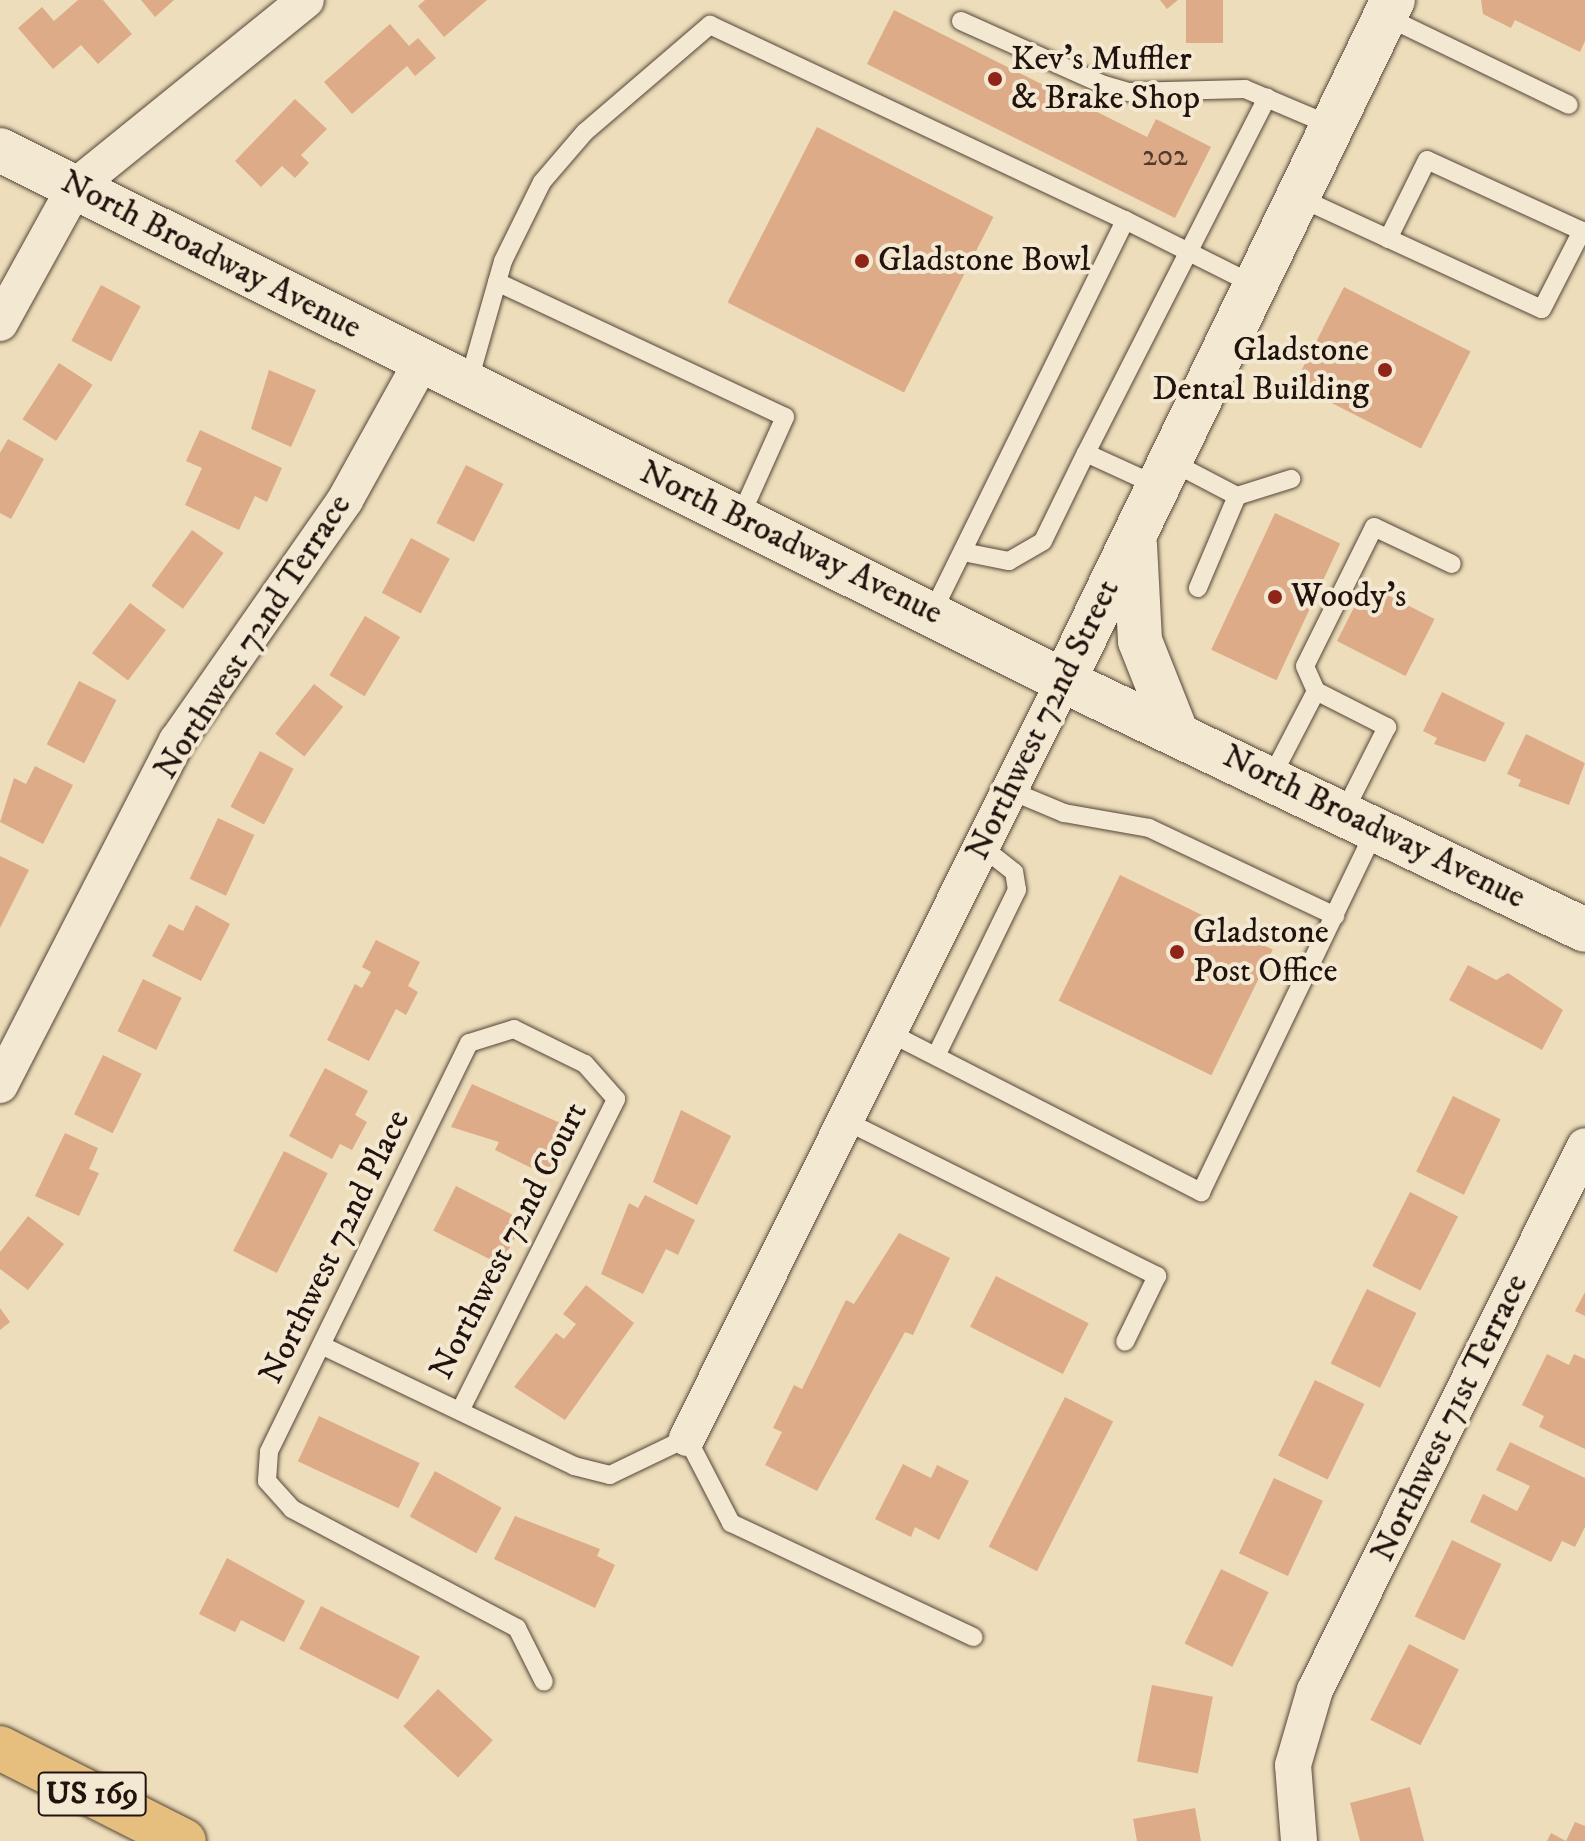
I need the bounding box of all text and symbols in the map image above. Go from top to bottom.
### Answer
place label: Kev's Muffler & Brake Shop [1011,39,1200,118]
marker: Kev's Muffler & Brake Shop [986,70,1004,88]
house number: 202 [1142,139,1188,175]
street label: North Broadway Avenue [54,162,368,348]
place label: Gladstone Bowl [878,241,1091,281]
marker: Gladstone Bowl [853,252,871,270]
place label: Gladstone Dental Building [1152,330,1369,410]
marker: Gladstone Dental Building [1376,361,1394,379]
street label: North Broadway Avenue [633,452,949,634]
street label: Northwest 72nd Terrace [146,487,360,787]
street label: Northwest 72nd Street [957,573,1129,867]
place label: Woody's [1291,577,1406,617]
marker: Woody's [1266,588,1284,606]
street label: North Broadway Avenue [1216,736,1532,918]
place label: Gladstone Post Office [1193,912,1337,992]
marker: Gladstone Post Office [1168,943,1186,961]
street label: Northwest 72nd Court [421,1096,597,1386]
street label: Northwest 72nd Place [251,1103,419,1391]
street label: Northwest 71st Terrace [1363,1268,1537,1568]
road number: US 169 [36,1766,148,1822]

